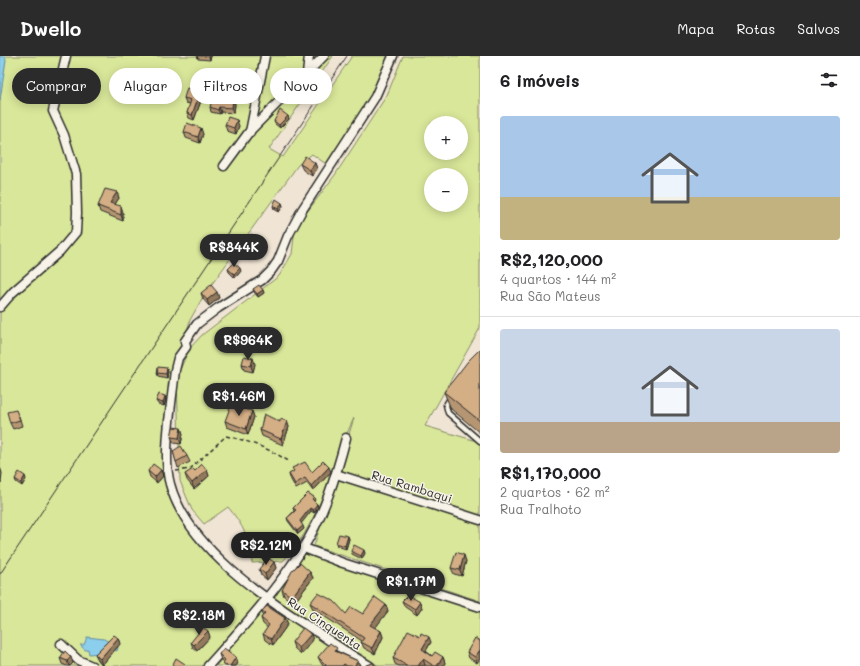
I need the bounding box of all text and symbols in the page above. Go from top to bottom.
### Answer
text: Dwello [20,16,81,41]
text: Mapa [677,19,714,38]
text: Rotas [736,19,775,38]
text: Salvos [797,19,840,38]
chip: Comprar [12,68,101,104]
chip: Alugar [109,68,182,104]
chip: Filtros [190,68,262,104]
chip: Novo [270,68,332,104]
text: 6 imóveis [500,69,580,91]
icon: filters [818,69,840,91]
map controls [424,116,468,212]
button: + [424,116,468,160]
icon: home [634,142,706,214]
button: − [424,168,468,212]
pin: R$844K [201,234,267,268]
text: R$844K [209,238,259,255]
text: R$2,120,000 [500,248,603,270]
text: 4 quartos · 144 m² [500,270,616,287]
text: Rua São Mateus [500,287,601,304]
pin: R$964K [215,327,281,361]
text: R$964K [223,331,273,348]
icon: home [634,355,706,427]
pin: R$1.46M [202,383,276,417]
text: R$1.46M [212,387,266,404]
text: R$1,170,000 [500,461,601,483]
street label: Rua Rambaqui [370,466,454,506]
text: 2 quartos · 62 m² [500,483,610,500]
text: Rua Tralhoto [500,500,581,517]
pin: R$2.12M [229,532,303,566]
text: R$2.12M [240,536,292,553]
pin: R$1.17M [374,568,448,602]
text: R$1.17M [386,572,436,589]
street label: Rua Cinquenta [285,593,365,653]
pin: R$2.18M [162,602,236,636]
text: R$2.18M [173,606,225,623]

